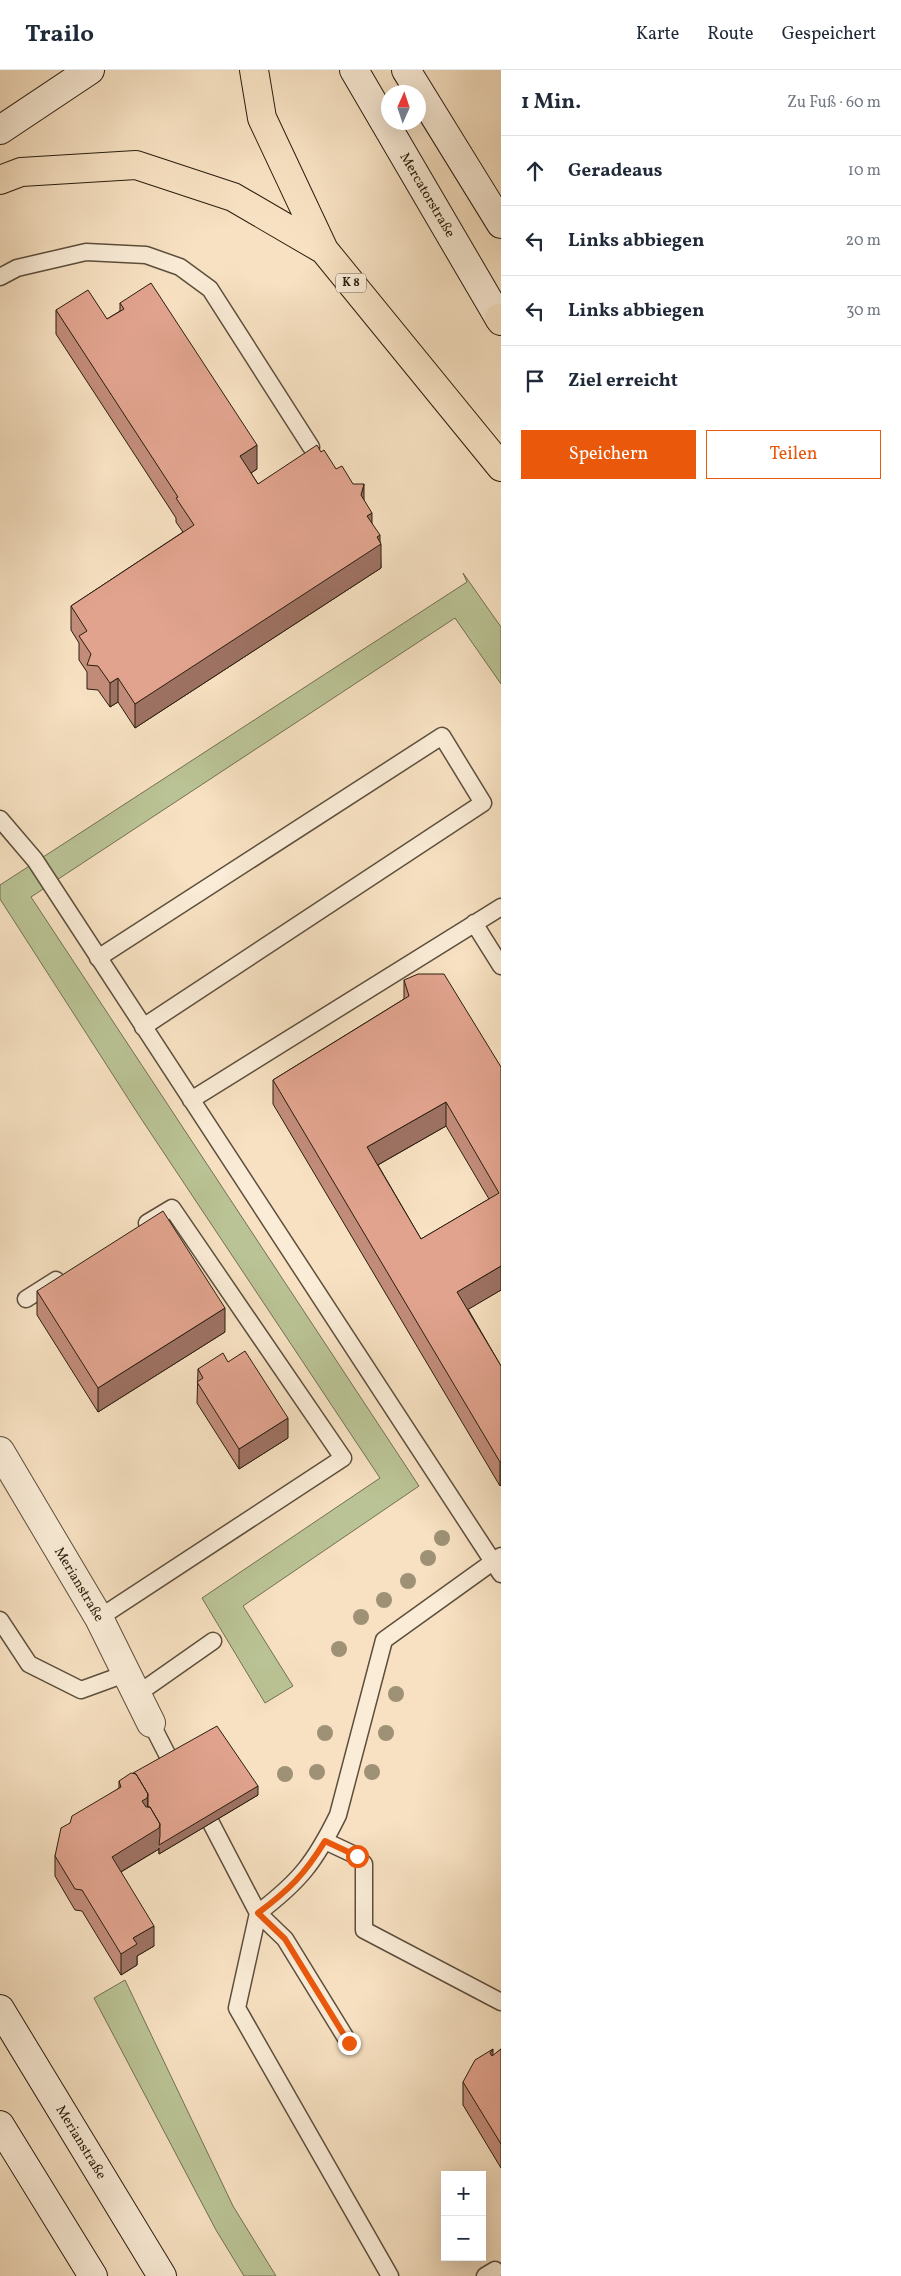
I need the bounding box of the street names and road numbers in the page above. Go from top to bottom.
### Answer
street label: Mercatorstraße [395,149,460,241]
road number: K 8 [336,274,366,292]
street label: Merianstraße [50,1544,109,1625]
street label: Merianstraße [51,2102,111,2183]

